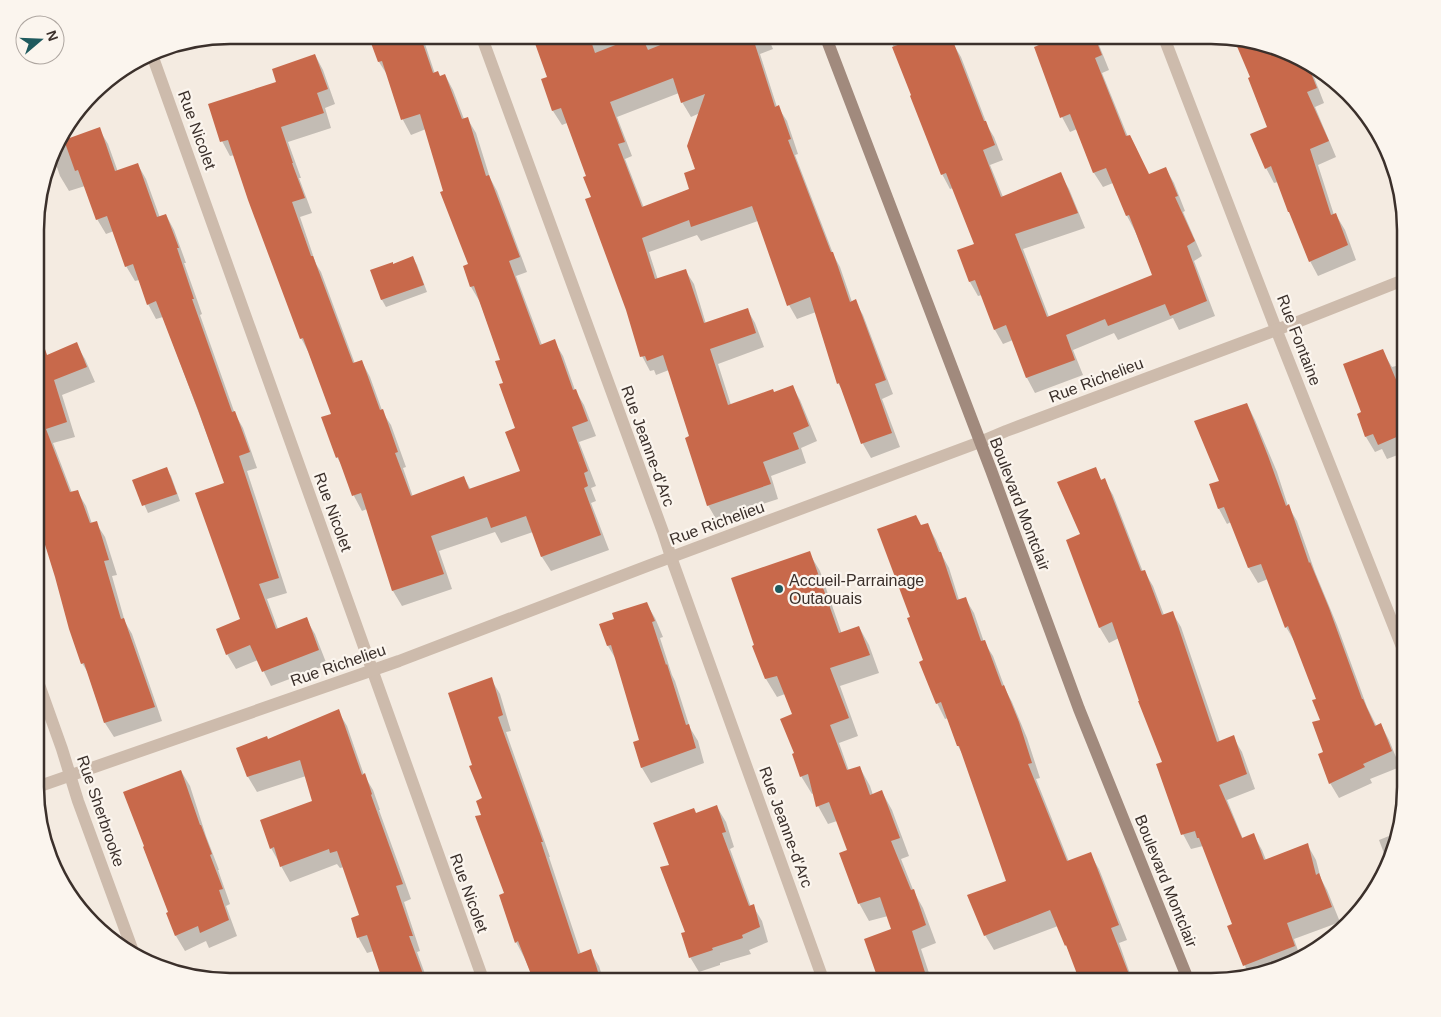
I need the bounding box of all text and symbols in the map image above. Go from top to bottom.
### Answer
north arrow [15,15,65,65]
text: N [43,28,62,43]
street label: Rue Nicolet [175,88,219,172]
street label: Rue Fontaine [1274,292,1324,388]
street label: Rue Richelieu [1046,354,1146,406]
street label: Rue Jeanne-d'Arc [618,383,678,509]
street label: Boulevard Montclair [987,435,1054,574]
street label: Rue Nicolet [311,470,355,554]
street label: Rue Richelieu [667,498,767,548]
place label: Accueil-Parrainage Outaouais [789,572,924,607]
marker: Accueil-Parrainage Outaouais [773,583,785,595]
street label: Rue Richelieu [288,641,388,689]
street label: Rue Sherbrooke [74,753,128,869]
street label: Rue Jeanne-d'Arc [756,764,816,890]
street label: Boulevard Montclair [1132,812,1201,950]
street label: Rue Nicolet [447,851,491,935]

